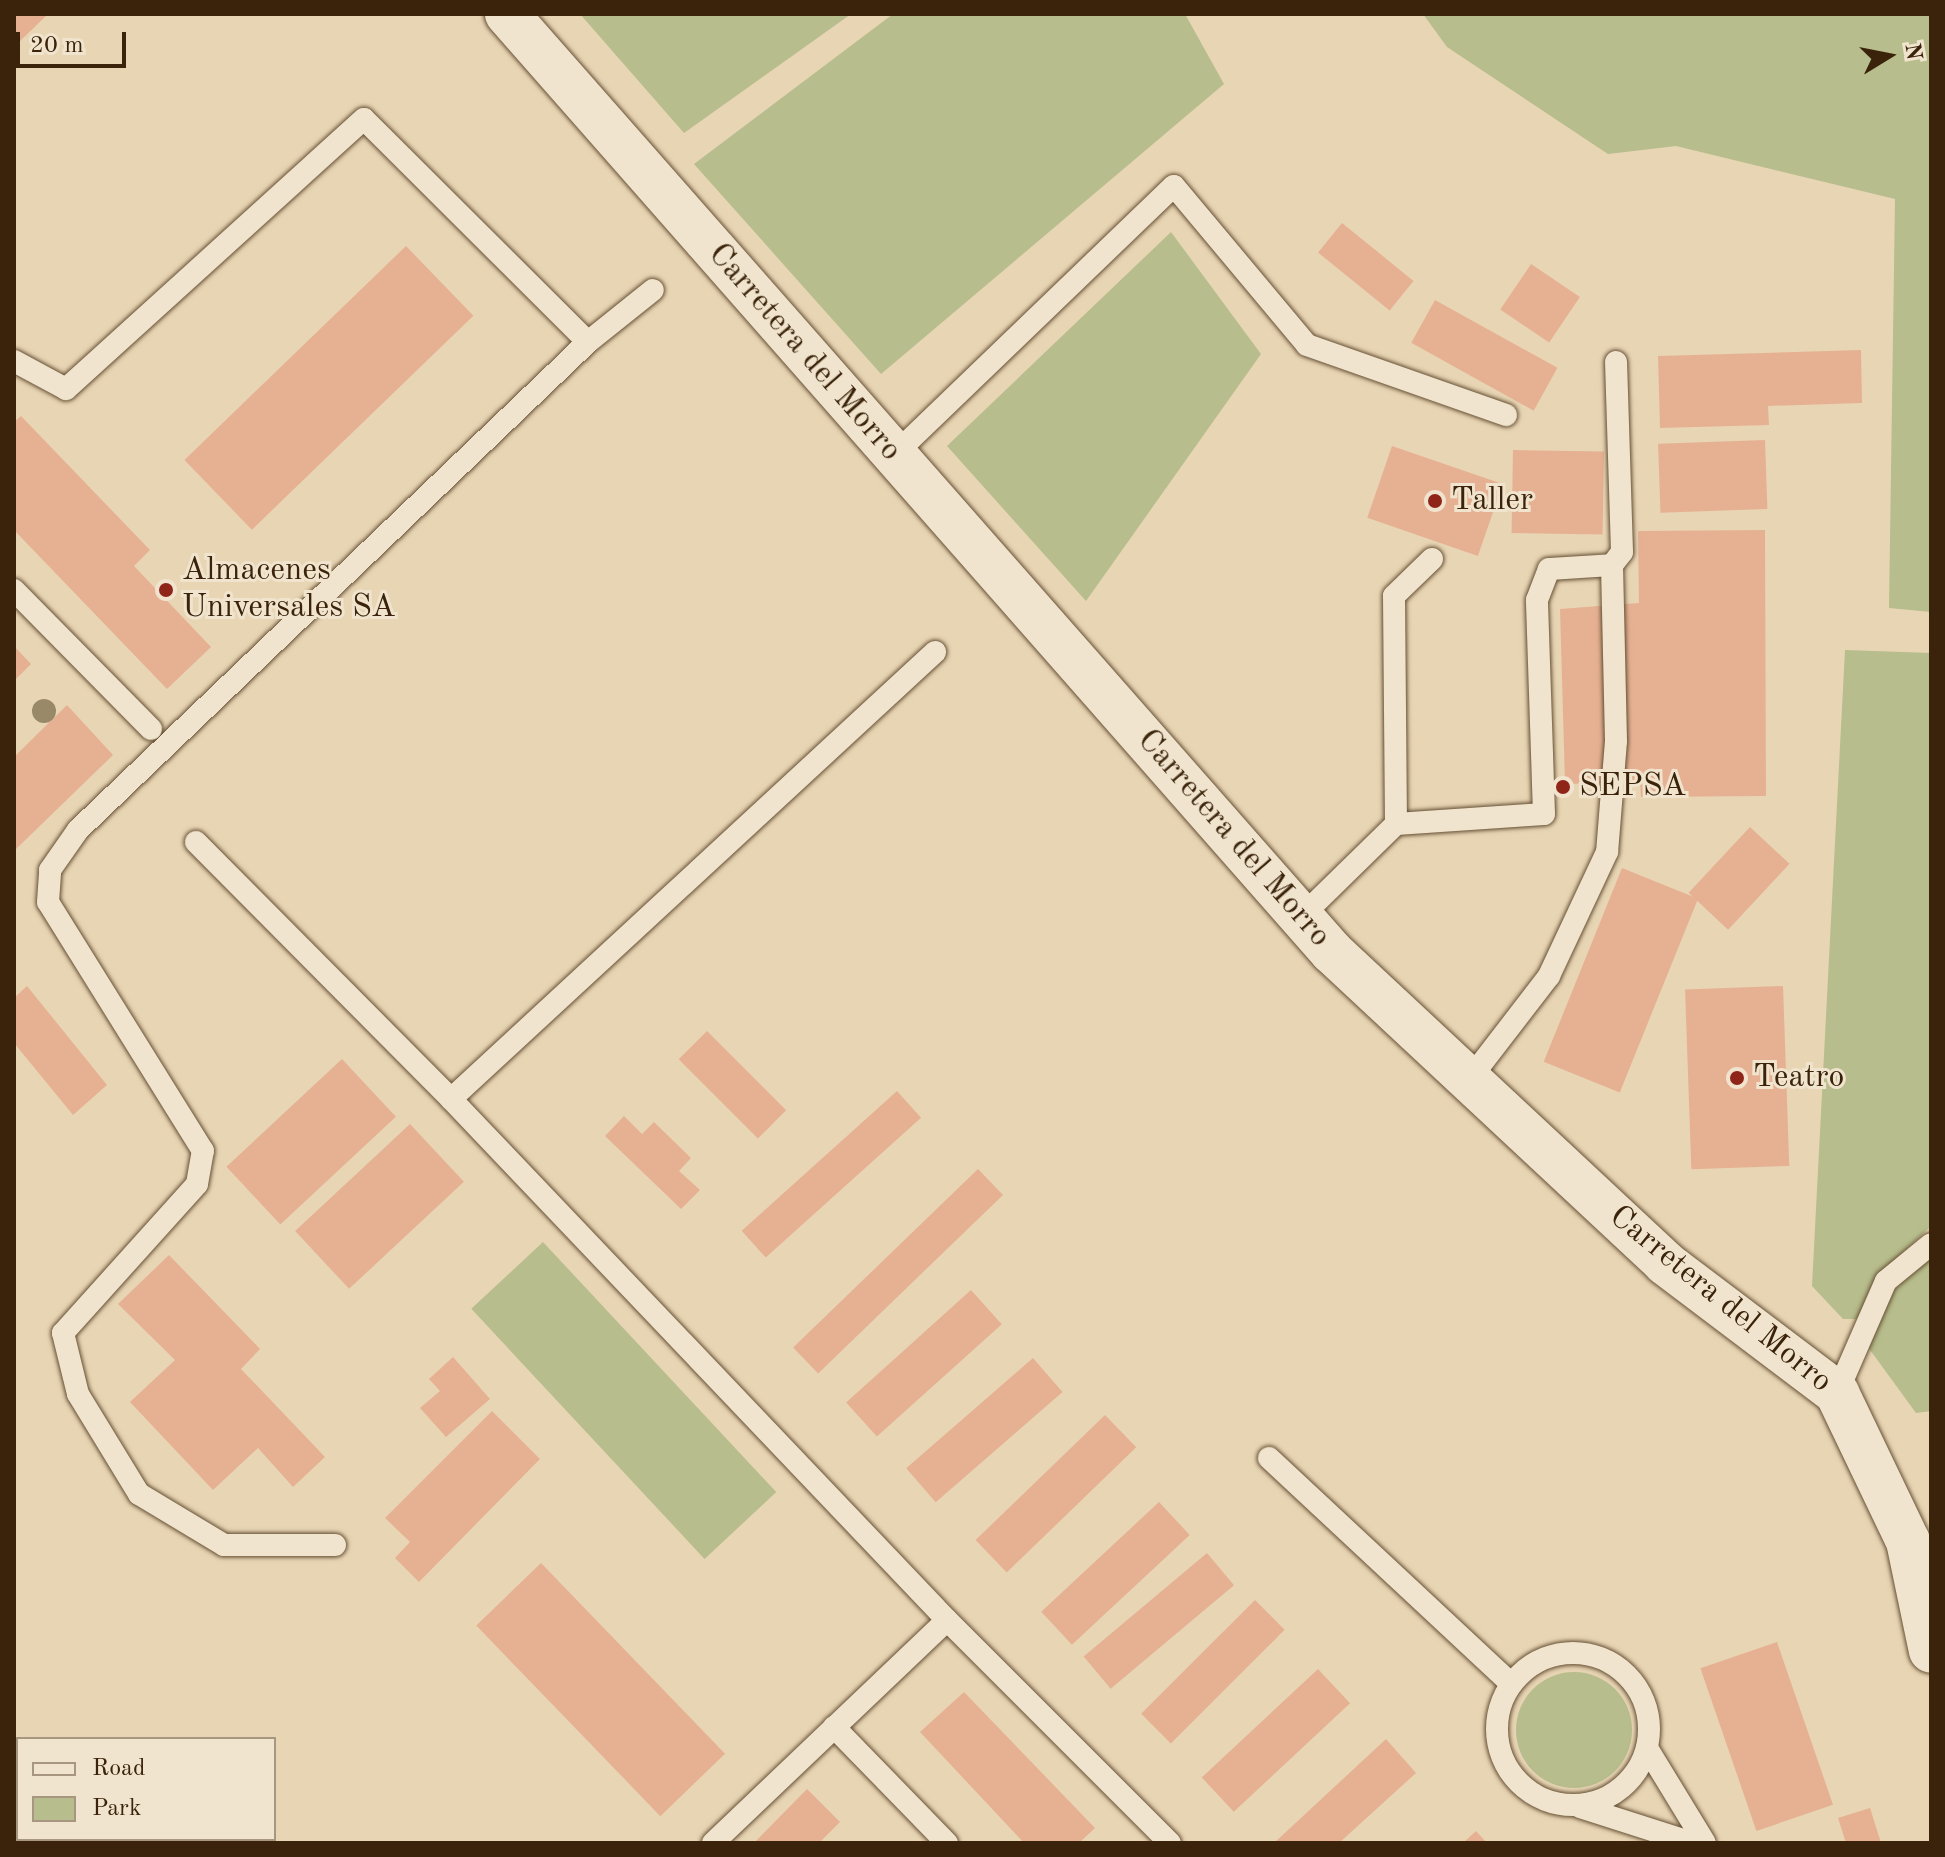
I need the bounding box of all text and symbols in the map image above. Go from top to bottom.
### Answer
scale bar [20,16,130,66]
north arrow [1849,16,1929,96]
text: 20 m [30,34,84,58]
text: N [1900,42,1925,62]
street label: Carretera del Morro [699,236,909,470]
place label: Taller [1451,482,1533,520]
marker: Taller [1426,492,1444,510]
place label: Almacenes Universales SA [182,553,396,628]
marker: Almacenes Universales SA [157,581,175,599]
street label: Carretera del Morro [1128,722,1338,956]
place label: SEPSA [1579,768,1686,806]
marker: SEPSA [1554,778,1572,796]
place label: Teatro [1753,1059,1844,1097]
marker: Teatro [1728,1069,1746,1087]
street label: Carretera del Morro [1601,1198,1839,1402]
legend [16,1737,276,1841]
text: Road [92,1757,145,1781]
text: Park [92,1797,141,1821]

